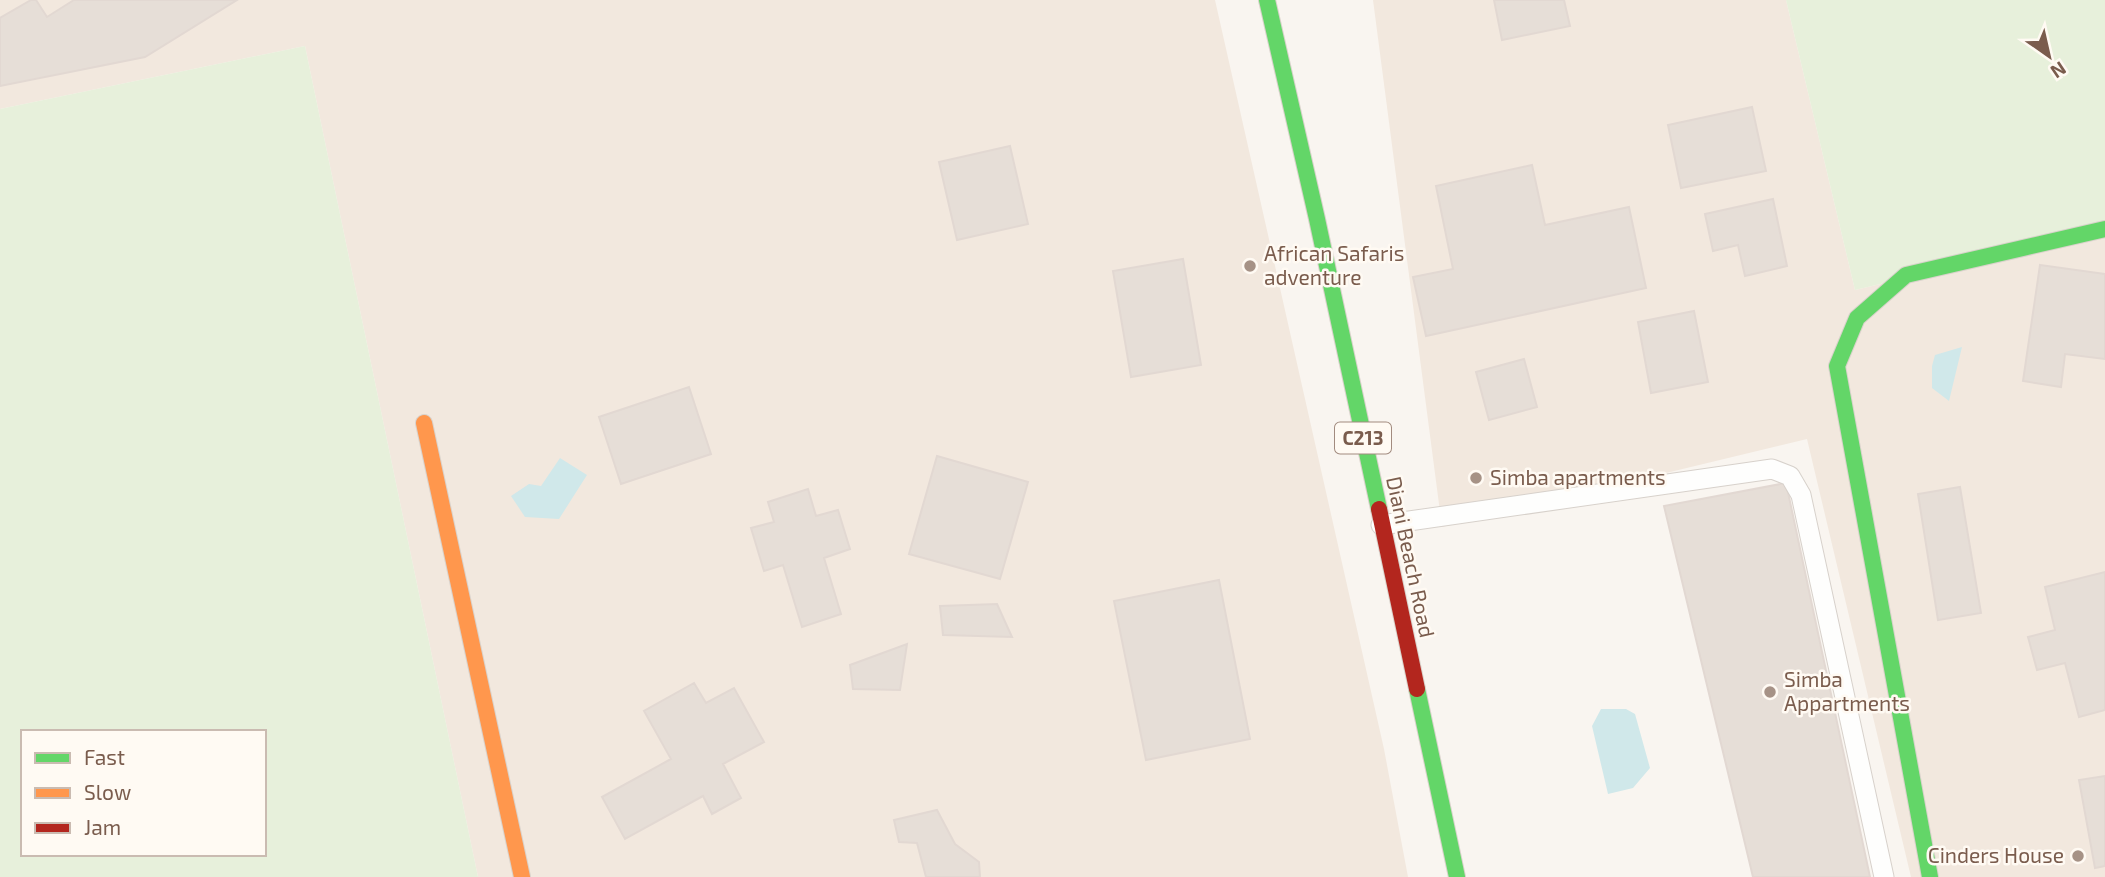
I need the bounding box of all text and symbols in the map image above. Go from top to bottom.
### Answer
north arrow [2014,21,2084,91]
text: N [2047,57,2071,84]
place label: African Safaris adventure [1264,240,1404,289]
marker: African Safaris adventure [1242,258,1258,274]
road number: C213 [1335,422,1391,453]
place label: Simba apartments [1490,464,1666,489]
marker: Simba apartments [1468,470,1484,486]
street label: Diani Beach Road [1382,474,1441,640]
place label: Simba Appartments [1784,666,1910,715]
marker: Simba Appartments [1762,684,1778,700]
legend [21,730,266,856]
text: Fast [84,744,125,769]
text: Slow [84,779,131,804]
text: Jam [84,814,121,839]
place label: Cinders House [1928,842,2064,867]
marker: Cinders House [2070,848,2086,864]

